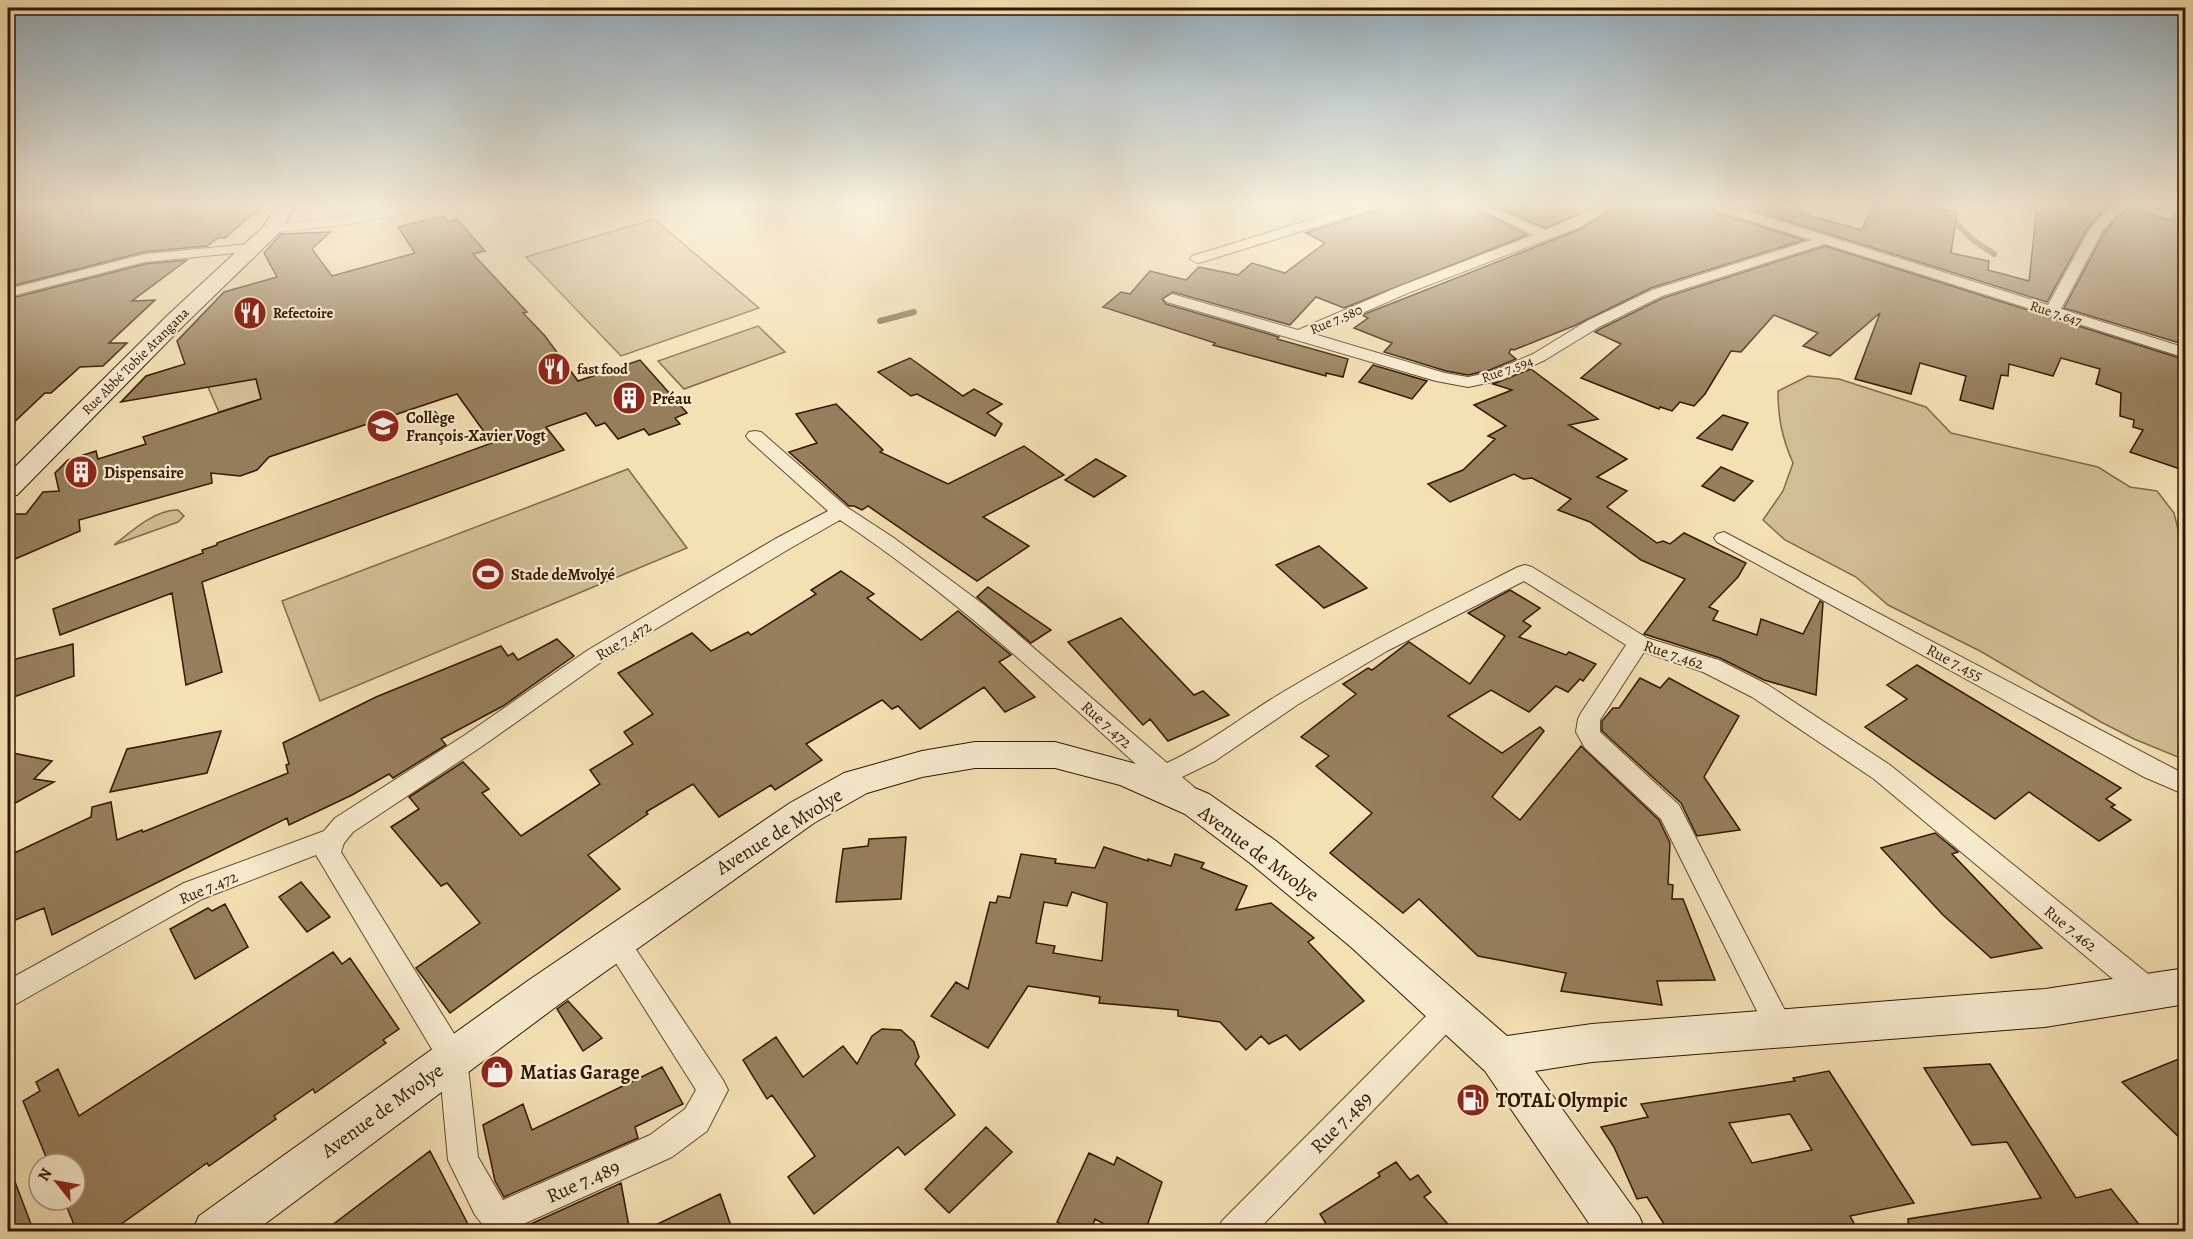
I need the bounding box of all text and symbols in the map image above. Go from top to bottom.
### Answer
restaurant icon: Refectoire [232,295,268,331]
street label: Rue 7.647 [2027,296,2084,331]
street label: Rue 7.580 [1307,300,1365,339]
street label: Rue Abbé Tobie Atangana [78,303,193,419]
place label: Refectoire [273,304,334,323]
restaurant icon: fast food [536,351,572,387]
street label: Rue 7.594 [1479,351,1536,388]
place label: fast food [577,360,628,379]
building icon: Préau [611,380,647,416]
place label: Préau [652,388,692,410]
place label: Collège François-Xavier Vogt [406,407,547,447]
school or university icon: Collège François-Xavier Vogt [365,408,401,444]
building icon: Dispensaire [63,454,99,490]
place label: Dispensaire [104,462,184,484]
sports icon: Stade deMvolyé [470,556,506,592]
place label: Stade deMvolyé [511,564,615,586]
street label: Rue 7.472 [592,615,656,666]
street label: Rue 7.462 [1641,635,1707,675]
street label: Rue 7.455 [1922,639,1987,687]
street label: Rue 7.472 [1076,696,1137,754]
street label: Avenue de Mvolye [710,782,848,882]
street label: Avenue de Mvolye [1192,798,1325,908]
street label: Rue 7.472 [176,866,241,910]
street label: Rue 7.462 [2039,901,2102,957]
shop icon: Matias Garage [479,1054,515,1090]
street label: Avenue de Mvolye [315,1057,449,1164]
place label: Matias Garage [520,1059,640,1086]
fuel station icon: TOTAL Olympic [1455,1082,1491,1118]
street label: Rue 7.489 [1304,1085,1378,1159]
place label: TOTAL Olympic [1496,1087,1628,1114]
north arrow [27,1152,87,1212]
street label: Rue 7.489 [542,1153,624,1210]
text: N [33,1164,58,1185]

